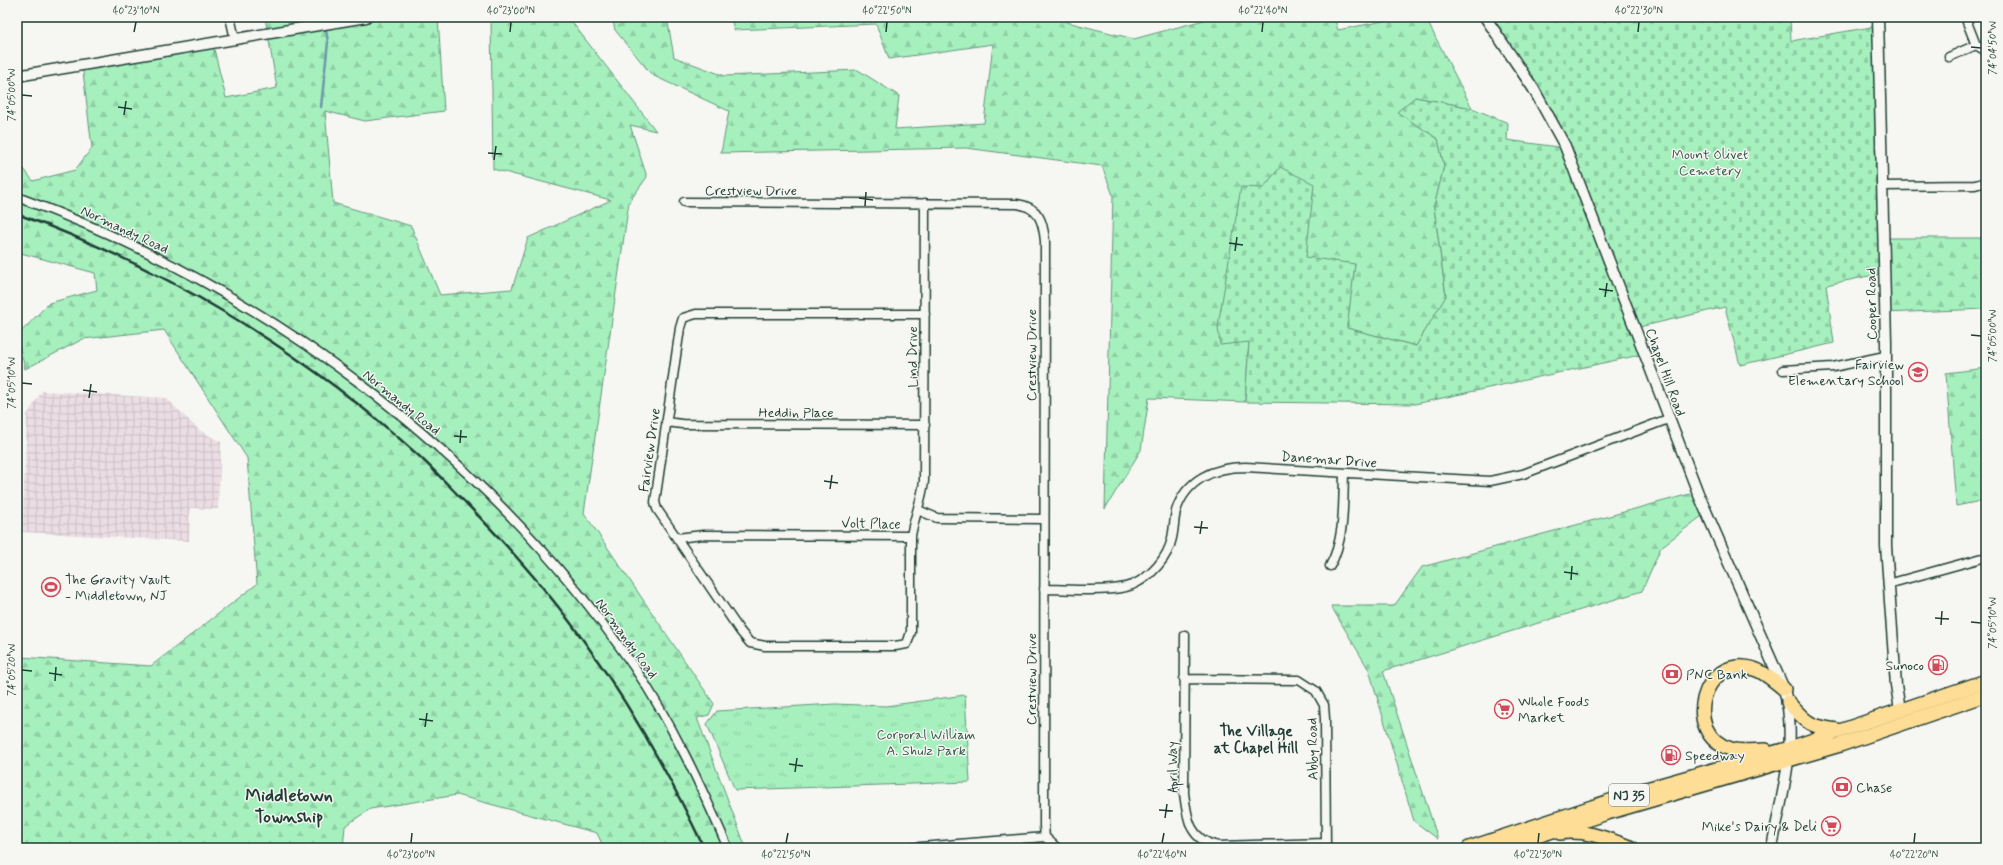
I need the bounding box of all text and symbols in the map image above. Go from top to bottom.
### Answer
text: 40°23'10"N [113,4,160,18]
text: 40°23'00"N [487,4,535,18]
text: 40°22'50"N [862,4,912,18]
text: 40°22'40"N [1238,4,1288,18]
text: 40°22'30"N [1615,4,1663,18]
text: 74°04'50"W [1986,21,2000,75]
text: 74°05'00"W [5,69,19,121]
park label: Mount Olivet Cemetery [1672,146,1748,180]
street label: Crestview Drive [705,182,797,200]
street label: Normandy Road [78,202,171,258]
street label: Cooper Road [1862,268,1882,340]
street label: Crestview Drive [1023,309,1041,401]
text: 74°05'00"W [1986,310,2000,362]
street label: Lind Drive [904,326,922,388]
street label: Chapel Hill Road [1641,326,1689,419]
place label: Fairview Elementary School [1788,356,1904,390]
text: 74°05'10"W [5,357,19,409]
school or university icon: Fairview Elementary School [1907,361,1929,383]
street label: Normandy Road [359,366,444,440]
street label: Heddin Place [759,404,833,422]
street label: Fairview Drive [635,407,665,493]
street label: Danemar Drive [1280,448,1377,472]
street label: Volt Place [841,514,901,534]
place label: The Gravity Vault - Middletown, NJ [65,571,172,605]
sports icon: The Gravity Vault - Middletown, NJ [40,576,62,598]
street label: Normandy Road [591,595,661,682]
text: 74°05'10"W [1986,597,2000,649]
street label: Crestview Drive [1023,633,1041,725]
text: 74°05'20"W [5,644,19,696]
fuel station icon: Sunoco [1927,654,1949,676]
place label: Sunoco [1886,657,1924,675]
bank icon: PNC Bank [1661,663,1683,685]
place label: PNC Bank [1686,666,1748,684]
place label: Whole Foods Market [1518,693,1589,727]
supermarket icon: Whole Foods Market [1493,698,1515,720]
street label: Abby Road [1303,718,1323,780]
district label: The Village at Chapel Hill [1214,722,1299,759]
park label: Corporal William A. Shulz Park [876,726,976,760]
street label: April Way [1164,741,1183,793]
fuel station icon: Speedway [1660,744,1682,766]
place label: Speedway [1685,747,1745,765]
bank icon: Chase [1831,776,1853,798]
place label: Chase [1856,779,1892,797]
district label: Middletown Township [245,784,333,829]
road number: NJ 35 [1609,784,1649,806]
supermarket icon: Mike's Dairy & Deli [1820,815,1842,837]
place label: Mike's Dairy & Deli [1702,818,1817,836]
text: 40°23'00"N [387,848,435,862]
text: 40°22'50"N [761,848,811,862]
text: 40°22'40"N [1137,848,1187,862]
text: 40°22'30"N [1514,848,1562,862]
text: 40°22'20"N [1890,848,1938,862]

